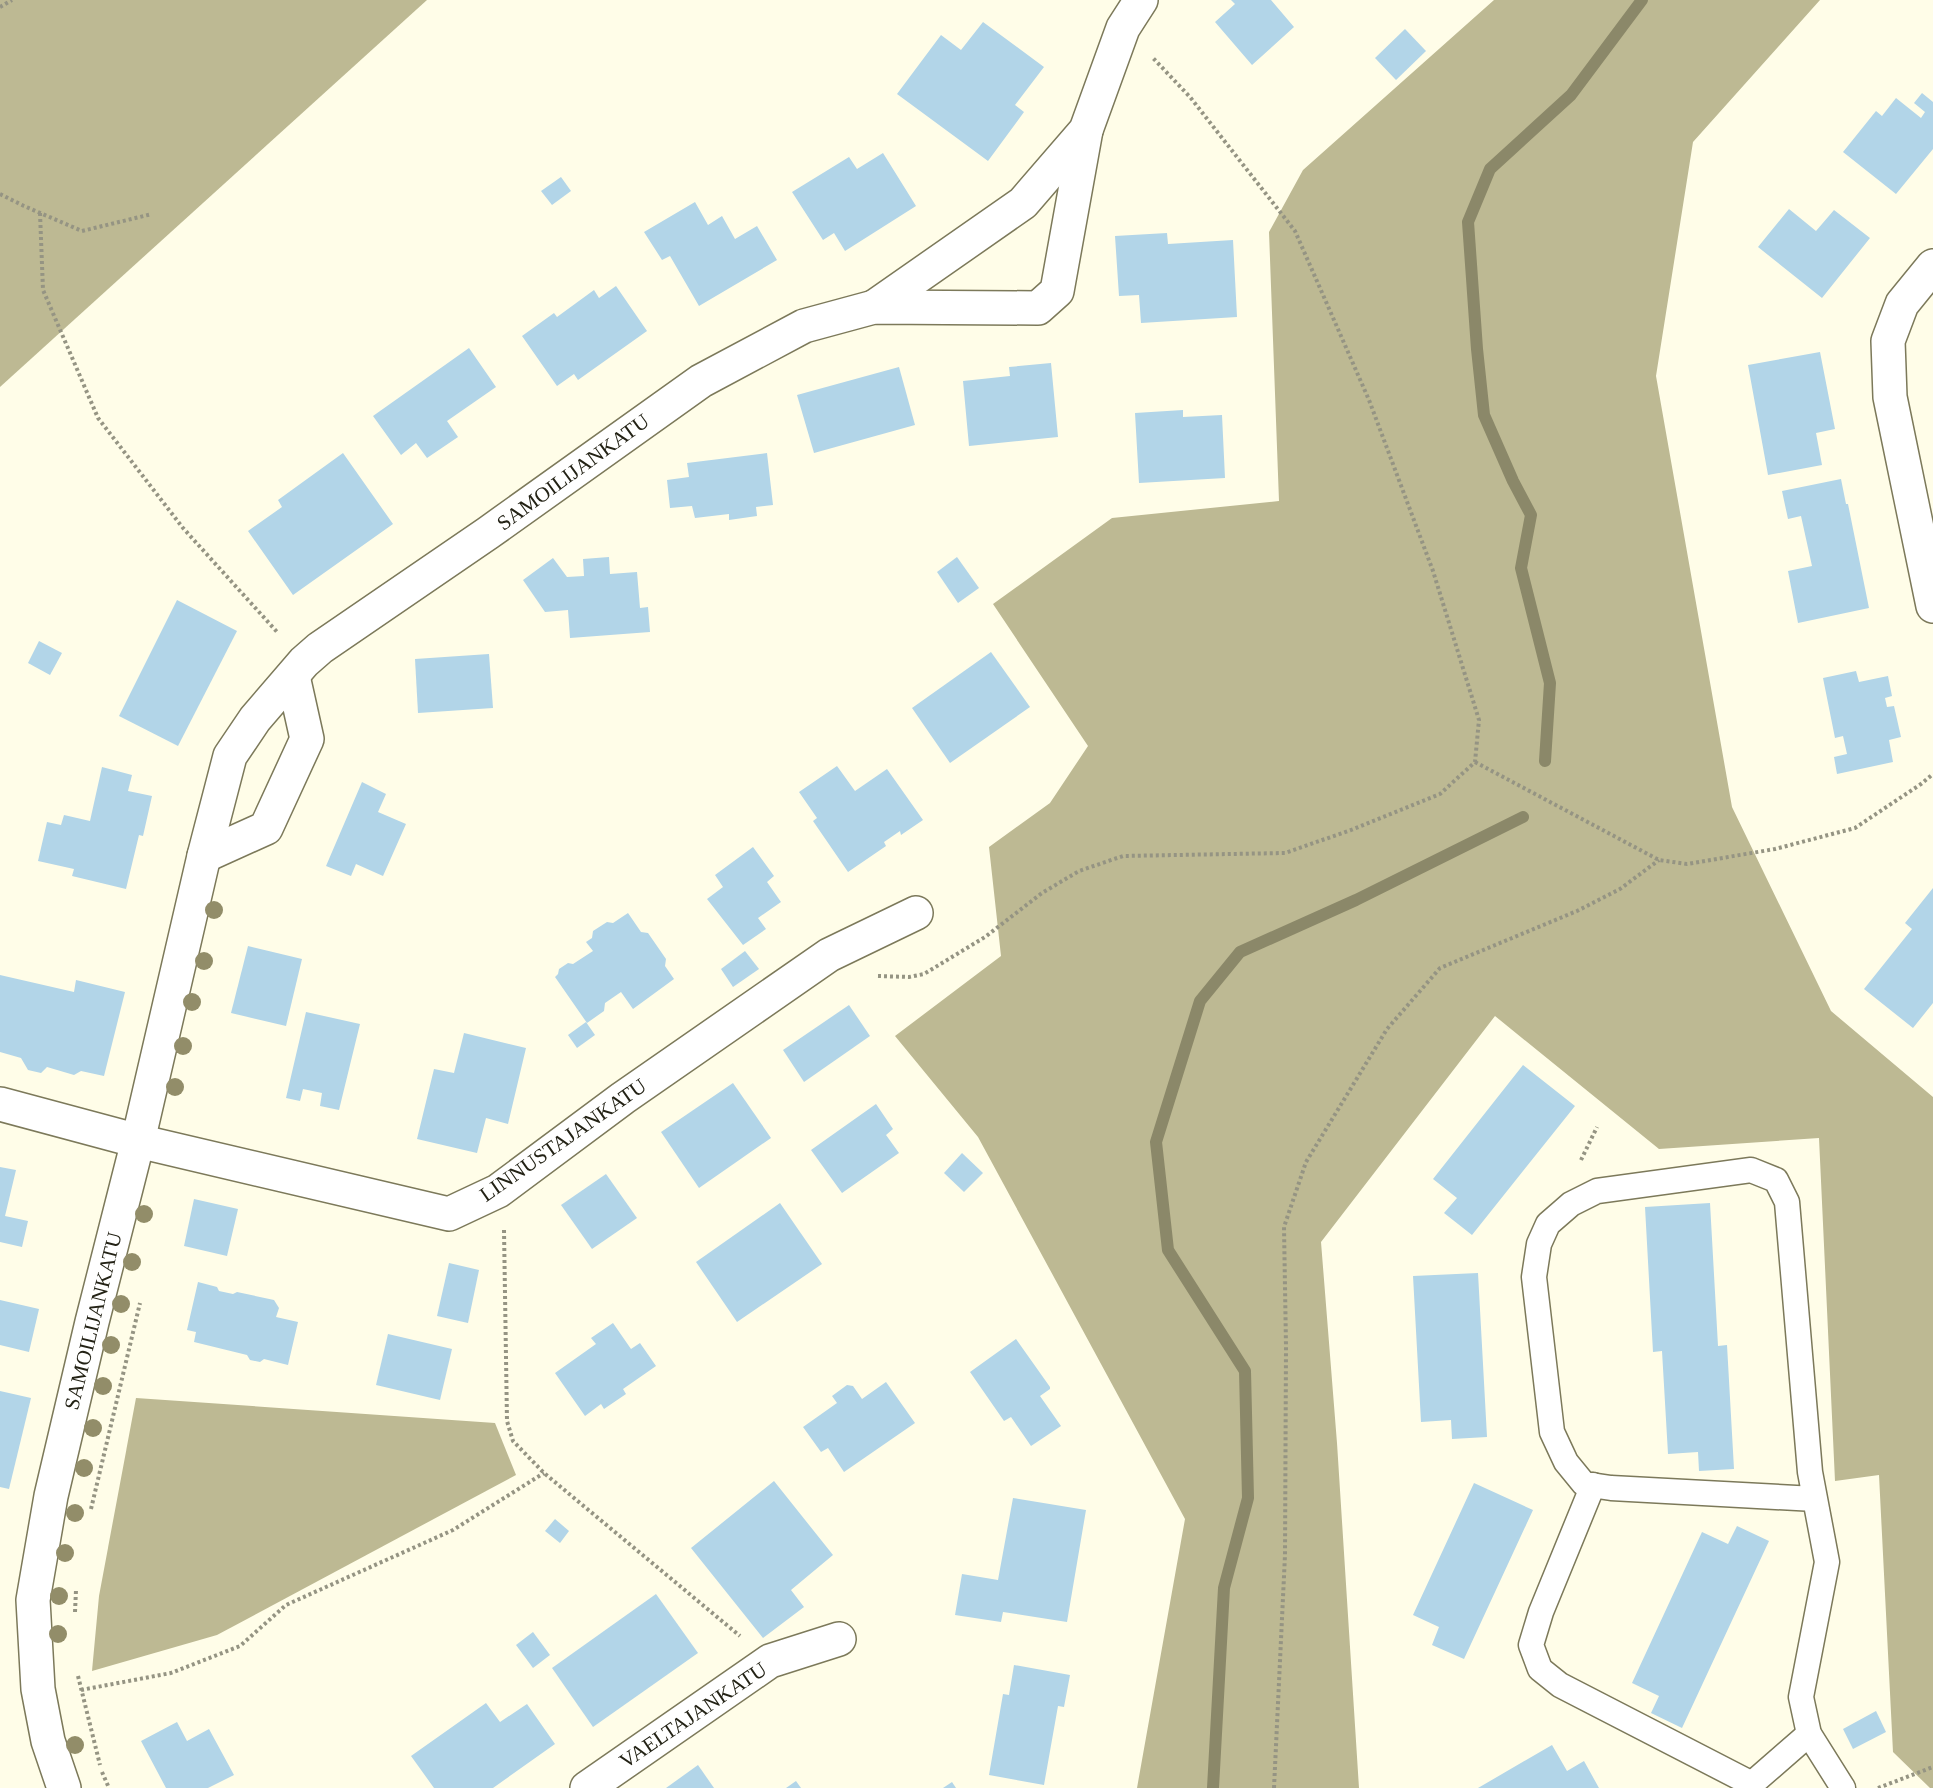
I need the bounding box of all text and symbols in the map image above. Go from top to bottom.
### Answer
street label: SAMOILIJANKATU [492,409,654,535]
street label: LINNUSTAJANKATU [475,1073,651,1207]
street label: SAMOILIJANKATU [59,1230,127,1412]
street label: VAELTAJANKATU [615,1657,771,1773]

